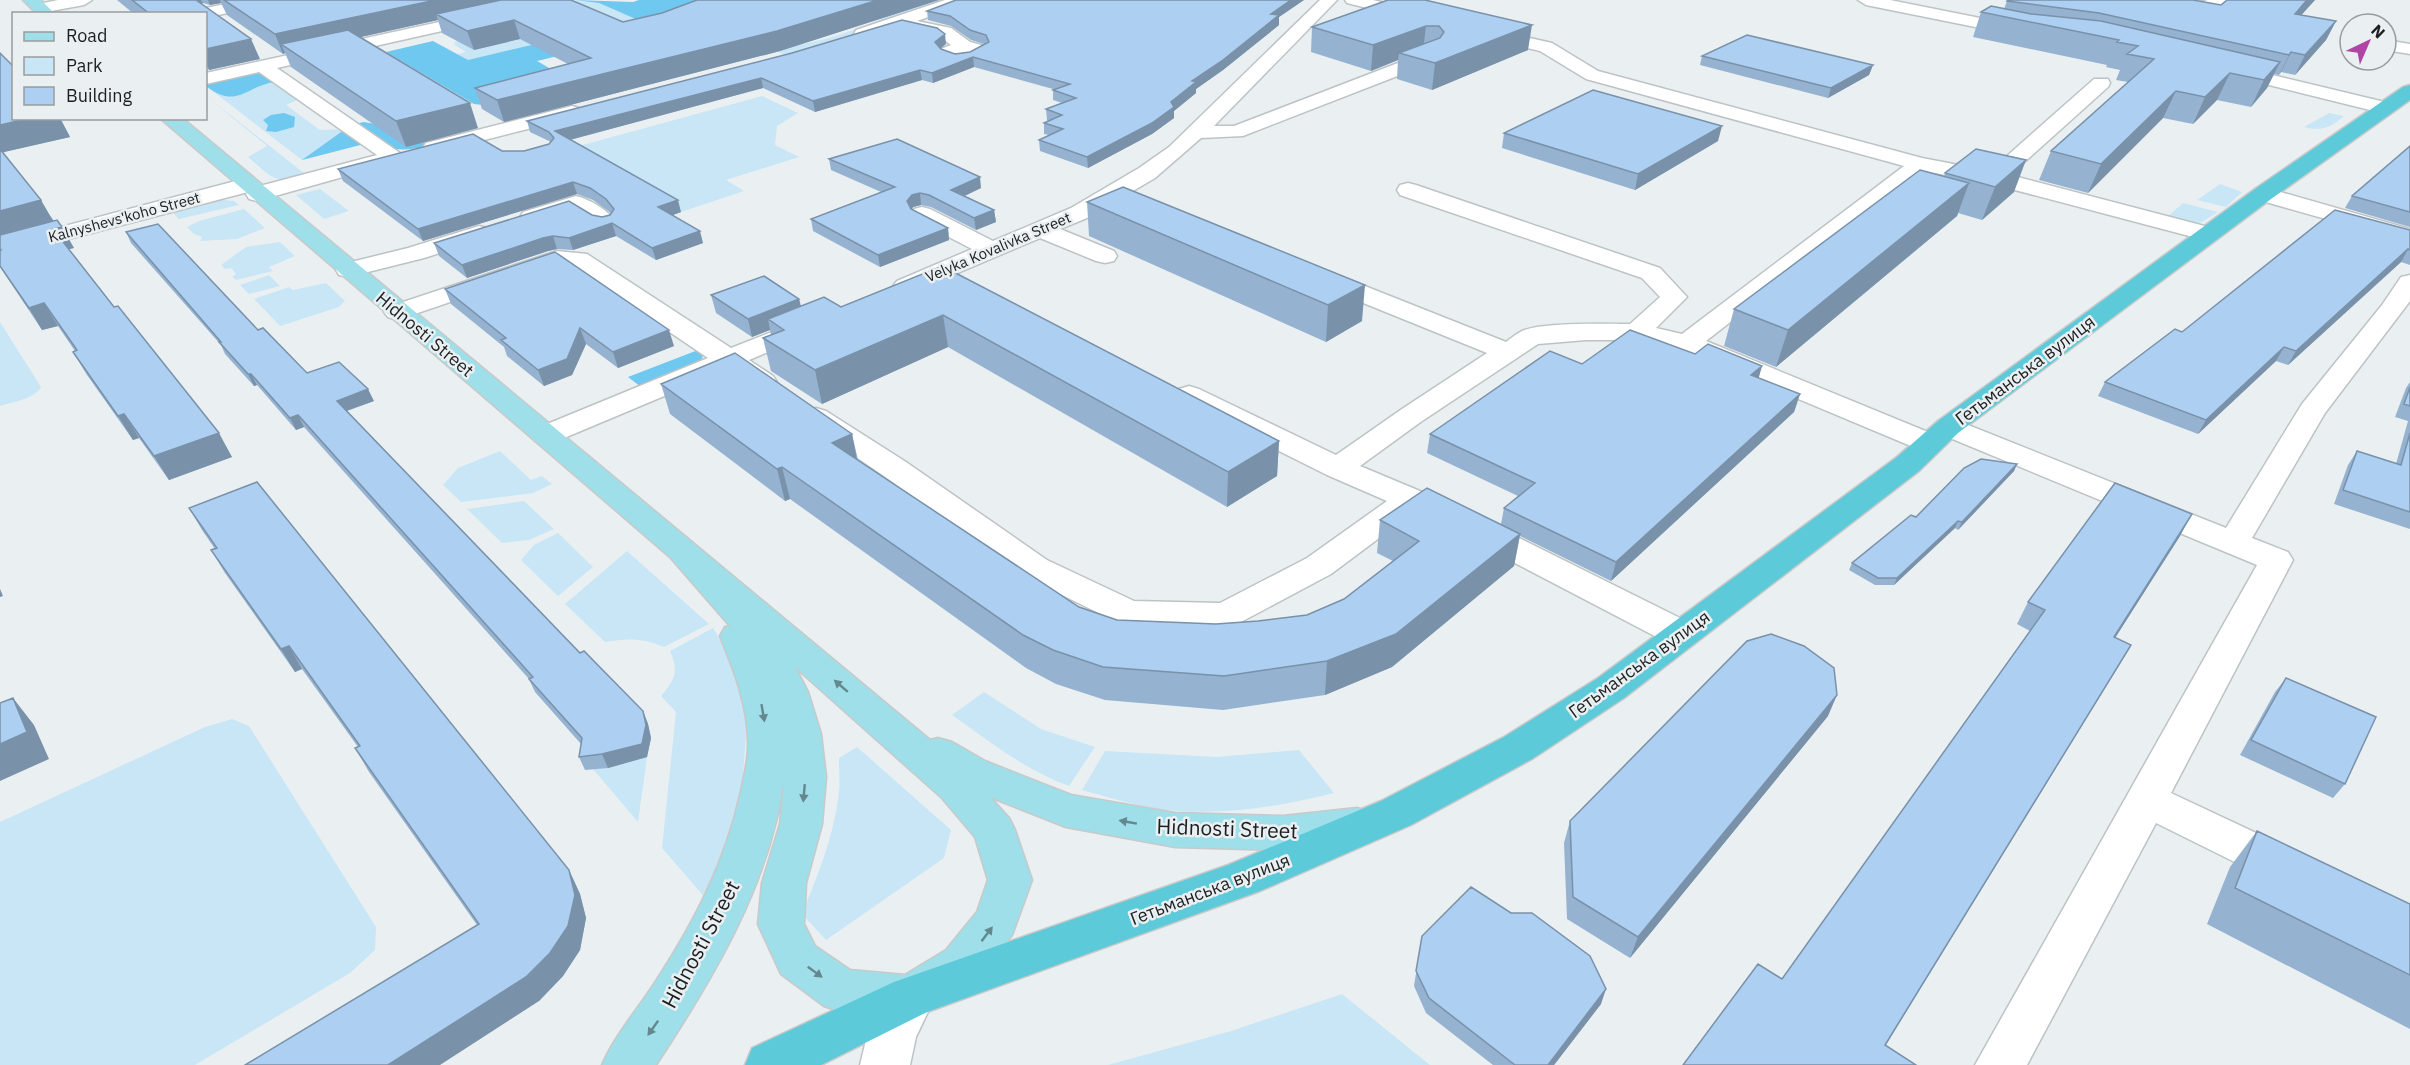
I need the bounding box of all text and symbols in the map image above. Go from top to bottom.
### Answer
legend [12,12,207,120]
north arrow [2338,12,2398,72]
text: N [2367,20,2390,42]
text: Road [66,24,107,47]
text: Park [66,54,103,77]
text: Building [66,84,133,107]
street label: Kalnyshevsʹkoho Street [46,188,202,246]
street label: Velyka Kovalivka Street [922,208,1074,286]
street label: Hidnosti Street [371,286,479,382]
street label: Гетьманська вулиця [1951,310,2099,430]
street label: Гетьманська вулиця [1564,605,1714,723]
one-way arrow [834,680,849,693]
one-way arrow [759,704,768,723]
one-way arrow [799,783,809,802]
street label: Hidnosti Street [1156,812,1298,844]
one-way arrow [1118,817,1137,826]
street label: Гетьманська вулиця [1127,848,1293,930]
street label: Hidnosti Street [654,875,746,1013]
one-way arrow [980,926,992,941]
one-way arrow [807,966,822,978]
one-way arrow [647,1020,659,1036]

